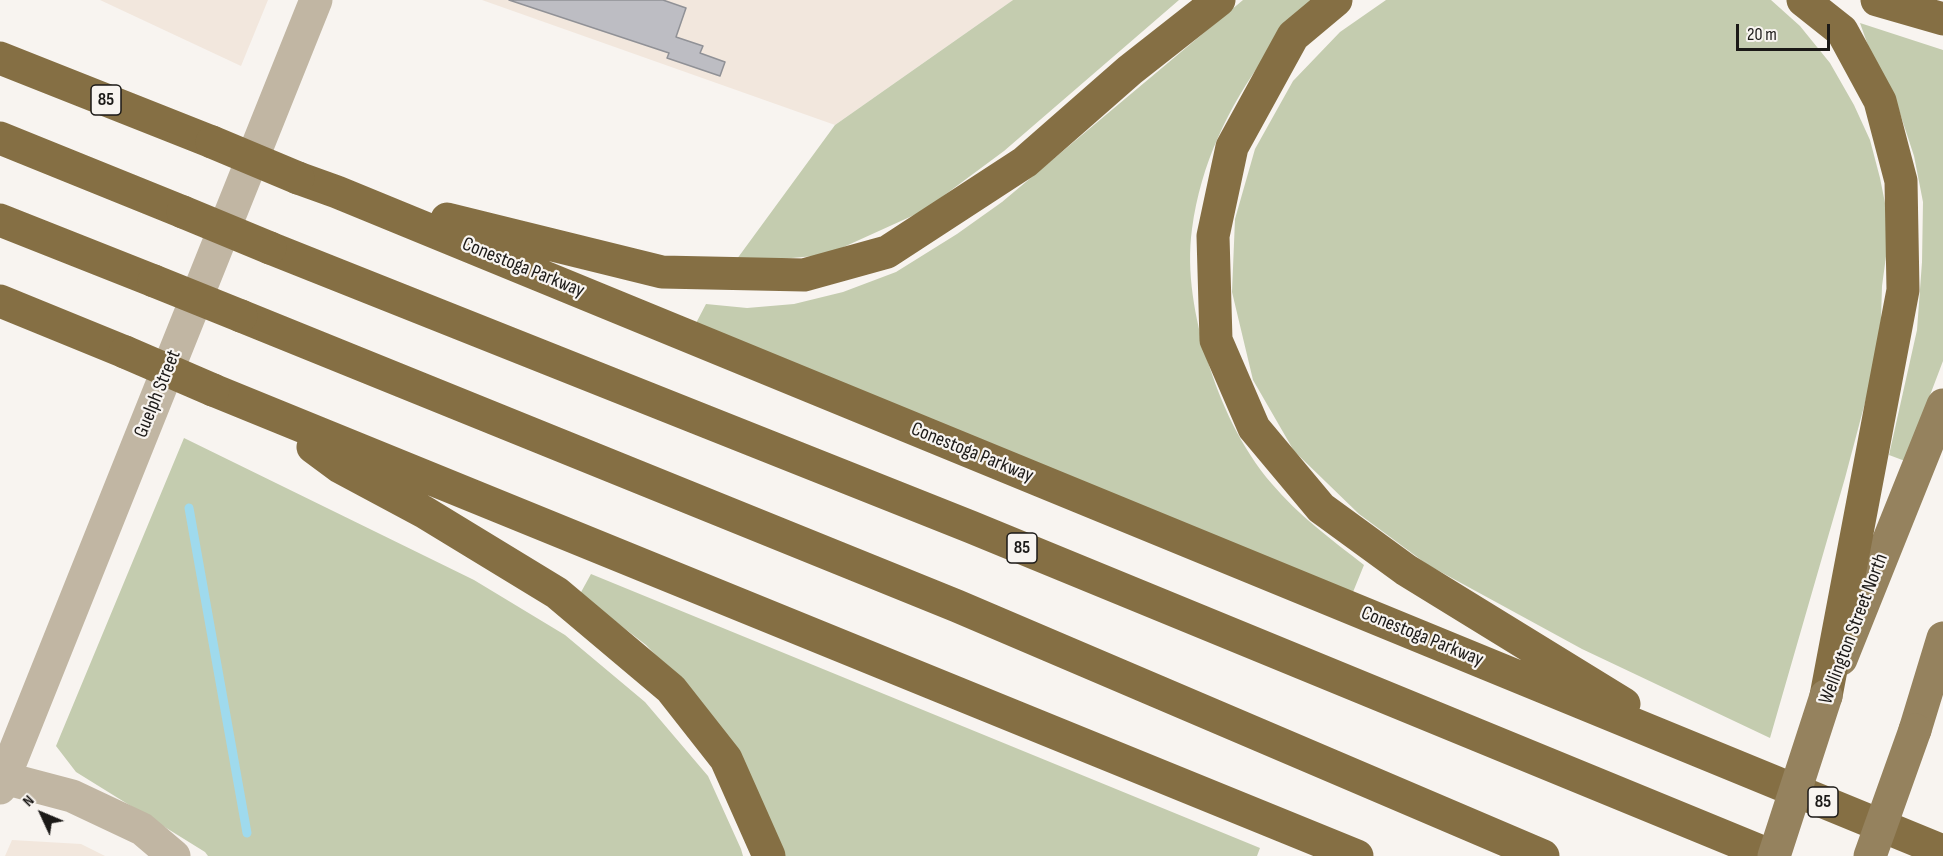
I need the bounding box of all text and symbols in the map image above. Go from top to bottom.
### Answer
scale bar [1739,12,1834,50]
text: 20 m [1747,24,1777,45]
road number: 85 [91,85,121,115]
street label: Conestoga Parkway [458,233,588,303]
street label: Guelph Street [130,347,186,441]
street label: Conestoga Parkway [907,418,1037,488]
road number: 85 [1007,533,1037,563]
street label: Wellington Street North [1814,550,1894,708]
street label: Conestoga Parkway [1357,602,1487,672]
north arrow [12,784,72,844]
road number: 85 [1808,787,1838,817]
text: N [19,791,38,811]

